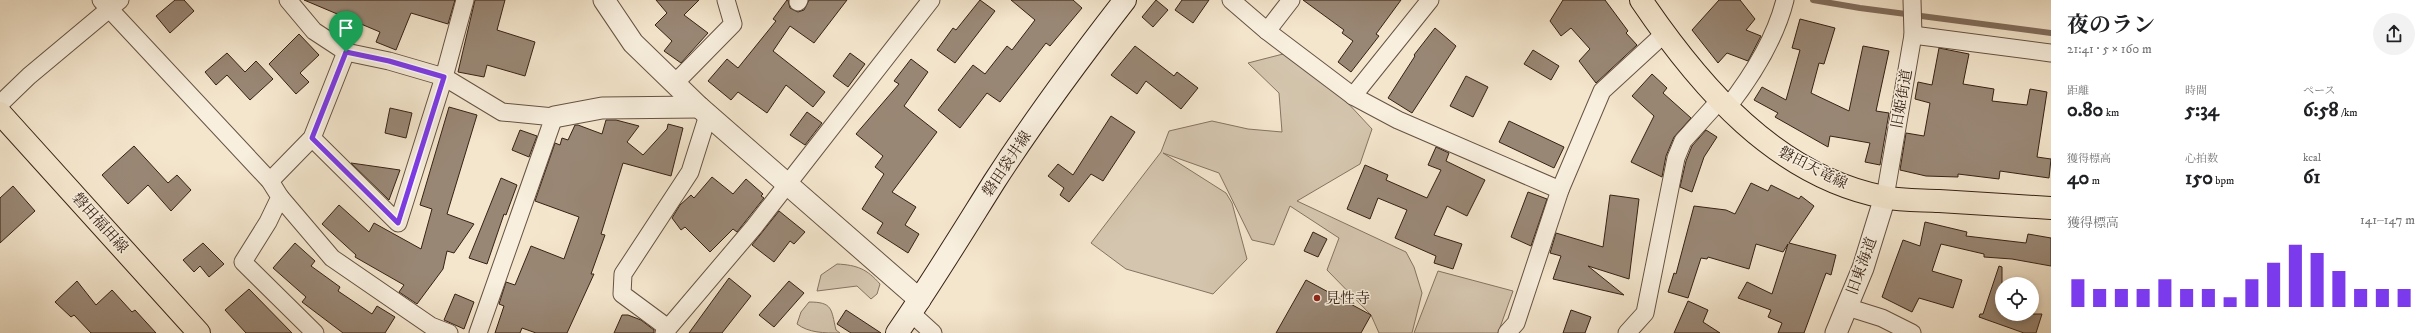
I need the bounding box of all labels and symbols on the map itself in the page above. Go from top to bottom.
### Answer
pin [329,11,363,52]
street label: 旧姫街道 [1887,68,1917,130]
street label: 磐田袋井線 [978,128,1036,200]
street label: 磐田天竜線 [1775,143,1851,193]
street label: 磐田福田線 [68,189,132,257]
street label: 旧東海道 [1843,235,1881,297]
place label: 見性寺 [1325,289,1370,308]
marker: 見性寺 [1312,293,1322,303]

